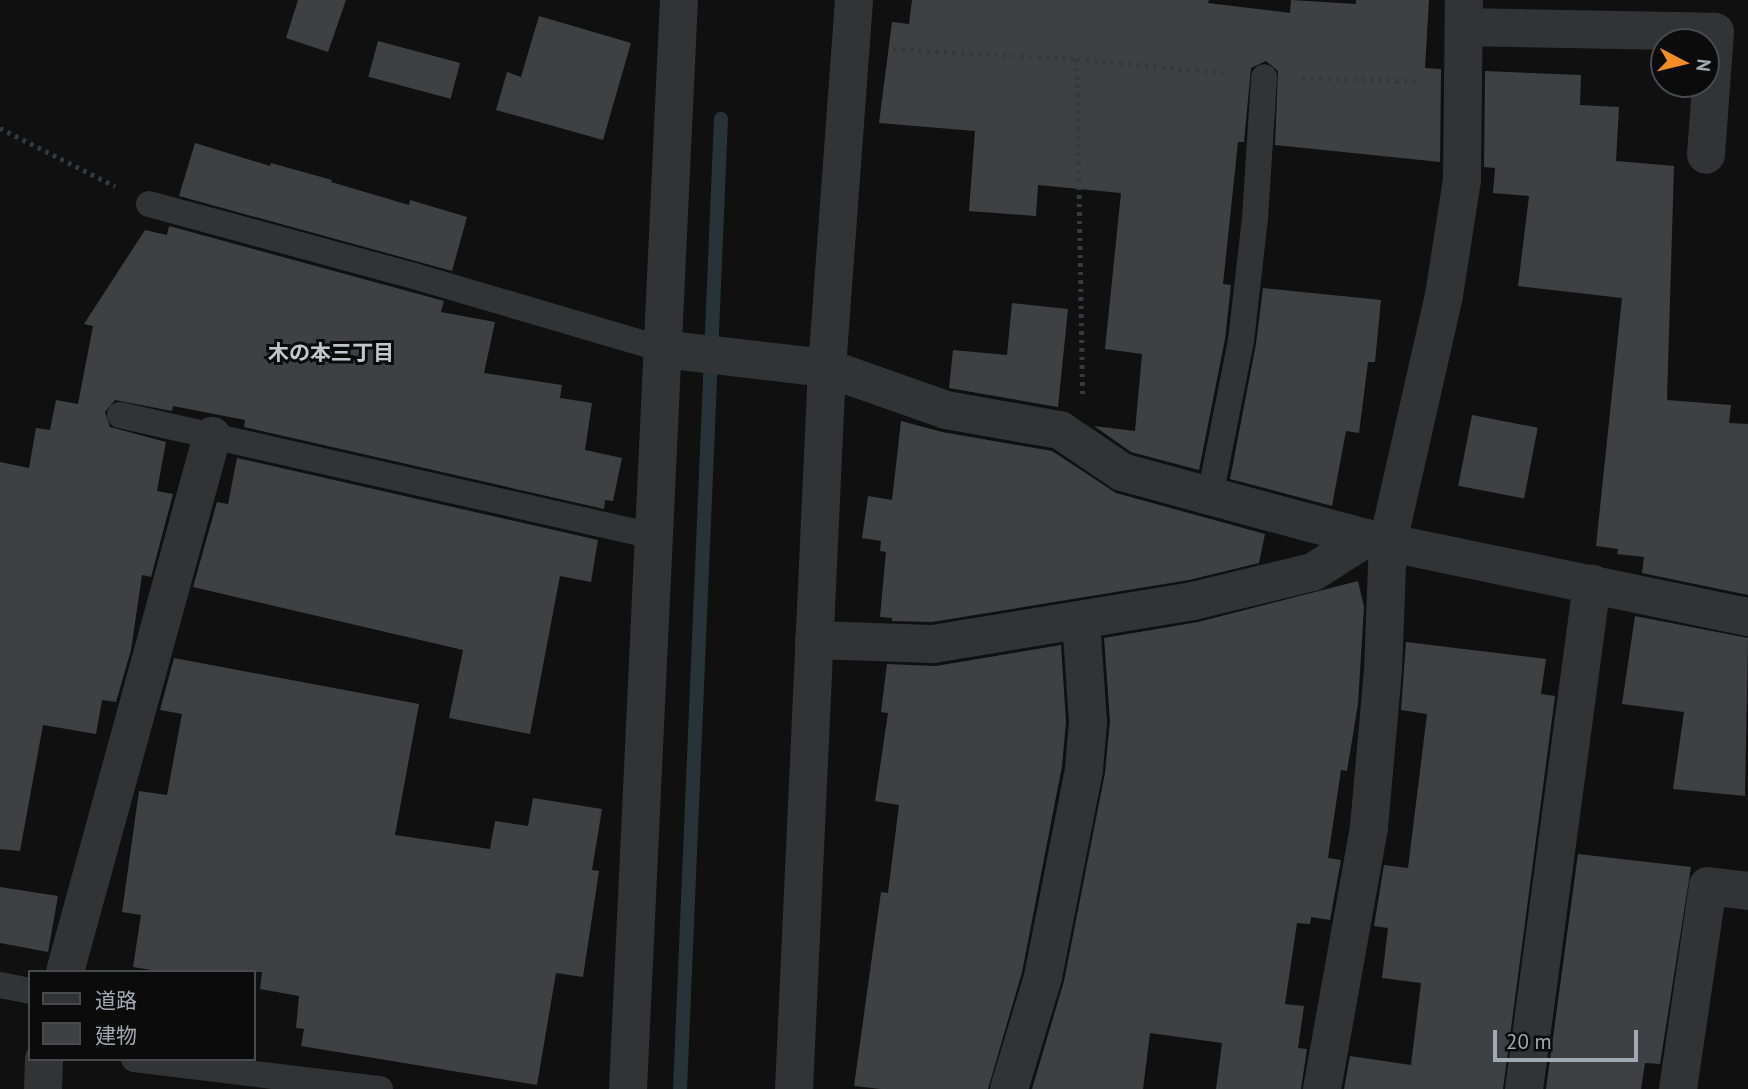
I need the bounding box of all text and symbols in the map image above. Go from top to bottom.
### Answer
north arrow [1650,28,1720,98]
text: N [1691,58,1717,73]
district label: 木の本三丁目 [268,340,394,366]
legend [28,970,256,1061]
text: 道路 [95,987,137,1014]
scale bar [1496,1016,1641,1060]
text: 建物 [95,1022,137,1049]
text: 20 m [1506,1028,1552,1055]

